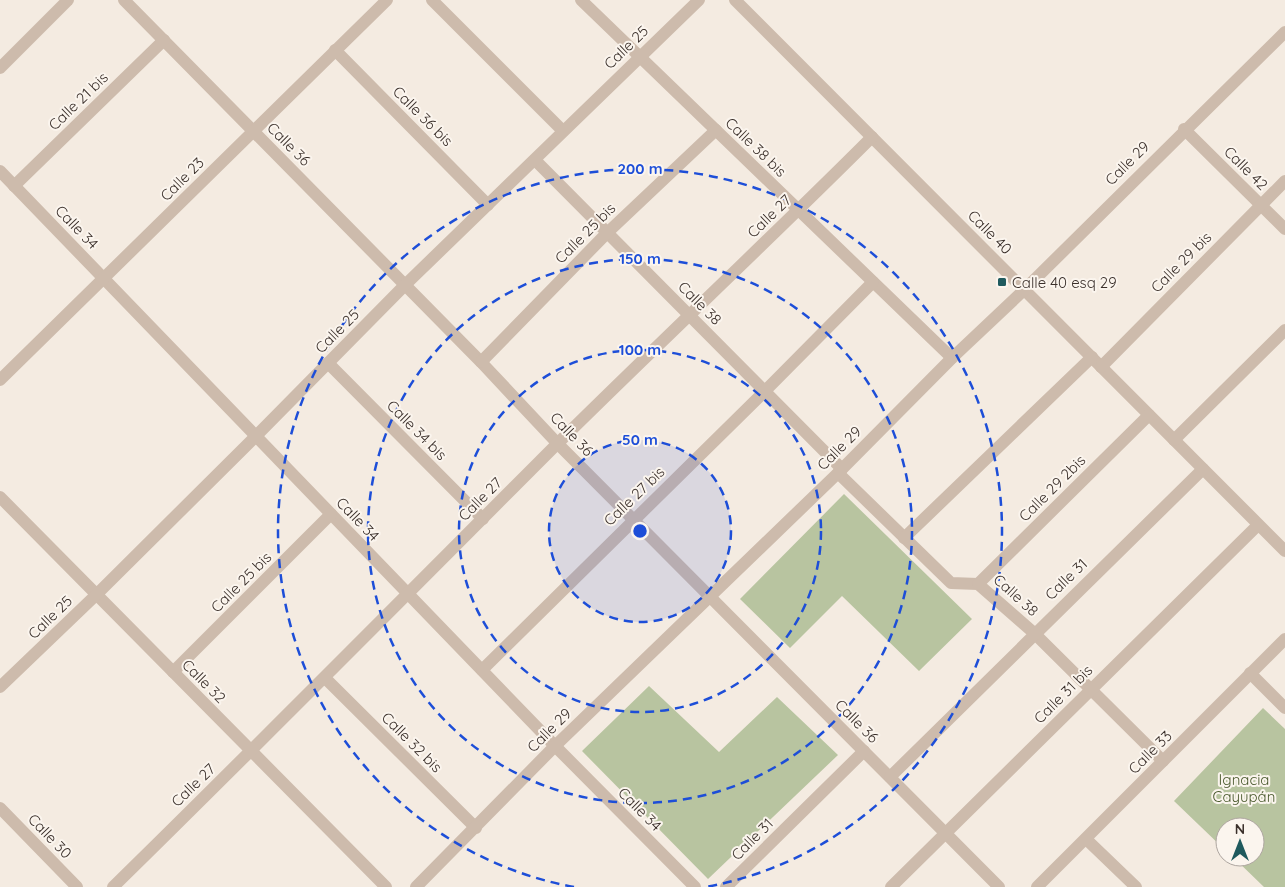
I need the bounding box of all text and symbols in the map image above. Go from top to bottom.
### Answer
street label: Calle 25 [600,21,652,73]
street label: Calle 21 bis [44,68,112,134]
street label: Calle 36 bis [389,82,457,150]
street label: Calle 38 bis [721,113,791,181]
street label: Calle 36 [263,118,315,170]
street label: Calle 29 [1101,137,1153,189]
street label: Calle 42 [1220,142,1272,194]
street label: Calle 23 [156,153,208,205]
text: 200 m [618,159,663,178]
street label: Calle 27 [743,190,795,242]
street label: Calle 25 bis [551,199,619,267]
street label: Calle 34 [51,201,103,253]
street label: Calle 40 [964,206,1016,258]
street label: Calle 29 bis [1147,228,1215,296]
text: 150 m [619,249,661,268]
place label: Calle 40 esq 29 [1012,273,1117,292]
marker: Calle 40 esq 29 [996,276,1008,288]
street label: Calle 38 [674,277,726,329]
street label: Calle 25 [311,305,363,357]
text: 100 m [619,340,661,359]
street label: Calle 34 bis [383,396,451,464]
street label: Calle 36 [546,408,598,460]
street label: Calle 29 [813,422,865,474]
text: 50 m [622,430,658,449]
street label: Calle 29 2bis [1015,451,1089,525]
street label: Calle 27 bis [600,462,668,530]
street label: Calle 27 [454,473,506,525]
street label: Calle 34 [332,493,384,545]
centre of rings [631,522,649,540]
street label: Calle 25 bis [207,548,275,616]
street label: Calle 31 [1041,554,1091,604]
street label: Calle 38 [990,570,1042,620]
street label: Calle 25 [24,591,76,643]
street label: Calle 32 [178,655,230,707]
street label: Calle 31 bis [1030,661,1096,727]
street label: Calle 36 [831,695,883,747]
street label: Calle 29 [523,704,575,756]
street label: Calle 32 bis [378,708,446,776]
street label: Calle 33 [1124,726,1176,778]
street label: Calle 27 [167,759,219,811]
park label: Ignacia Cayupán [1213,770,1275,806]
street label: Calle 34 [614,783,666,835]
street label: Calle 30 [24,810,76,862]
street label: Calle 31 [727,814,777,864]
north arrow [1215,817,1265,867]
text: N [1235,820,1245,838]

